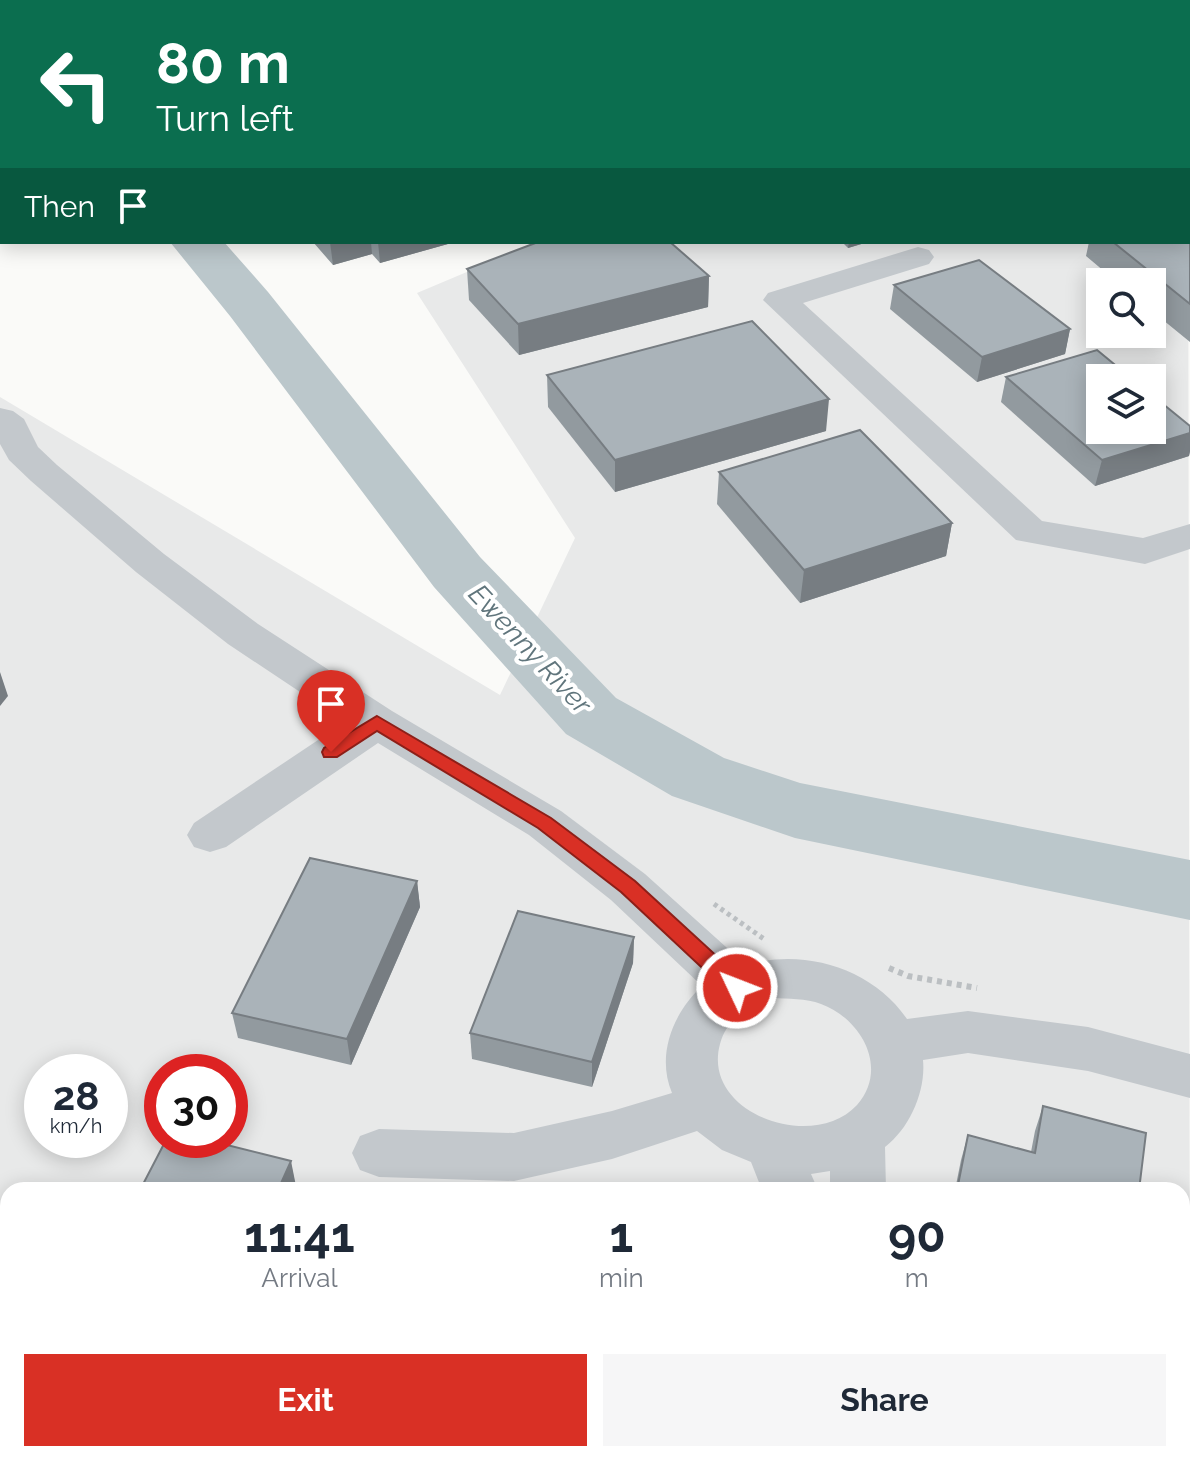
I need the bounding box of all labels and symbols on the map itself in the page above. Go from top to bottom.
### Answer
water label: Ewenny River [462,578,599,721]
pin [297,670,365,752]
position arrow [695,946,779,1030]
speed limit sign: 30 [144,1054,248,1158]

